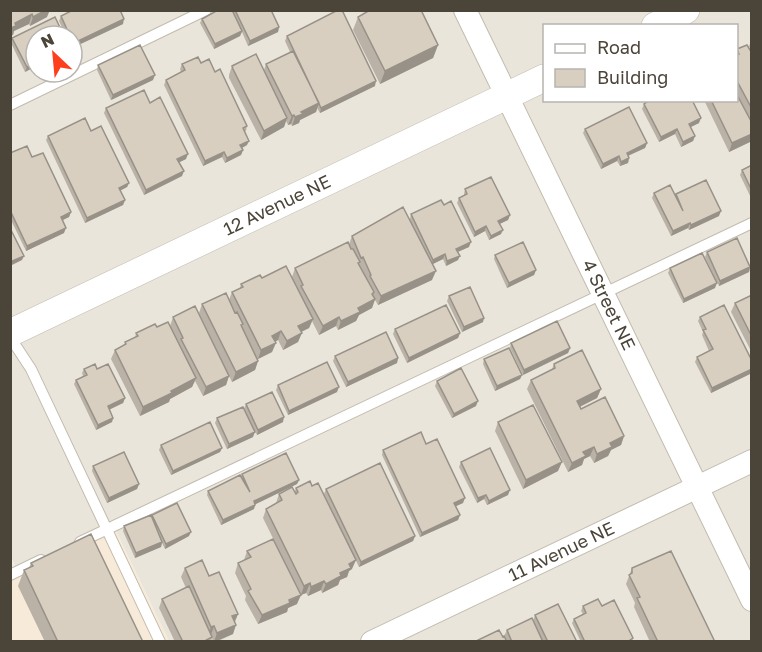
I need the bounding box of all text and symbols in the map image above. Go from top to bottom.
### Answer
north arrow [24,24,84,84]
legend [543,24,738,102]
text: N [38,29,57,52]
text: Road [597,36,641,58]
text: Building [597,66,668,88]
street label: 12 Avenue NE [219,170,334,240]
street label: 4 Street NE [578,256,641,353]
street label: 11 Avenue NE [505,516,618,585]

